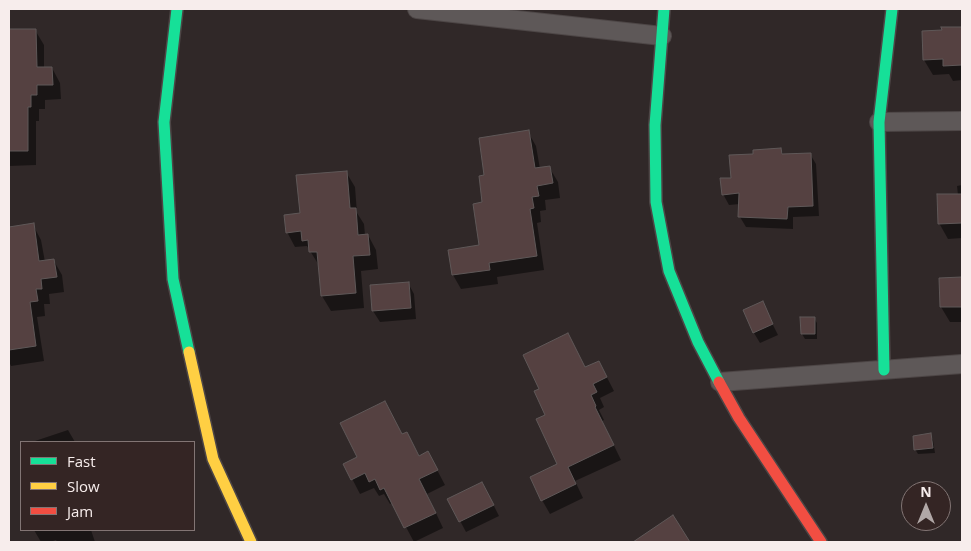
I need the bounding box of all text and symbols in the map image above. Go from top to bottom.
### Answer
legend [20,441,195,531]
text: Fast [67,451,96,471]
text: Slow [67,476,100,496]
north arrow [901,481,951,531]
text: N [920,482,932,501]
text: Jam [67,501,93,521]

